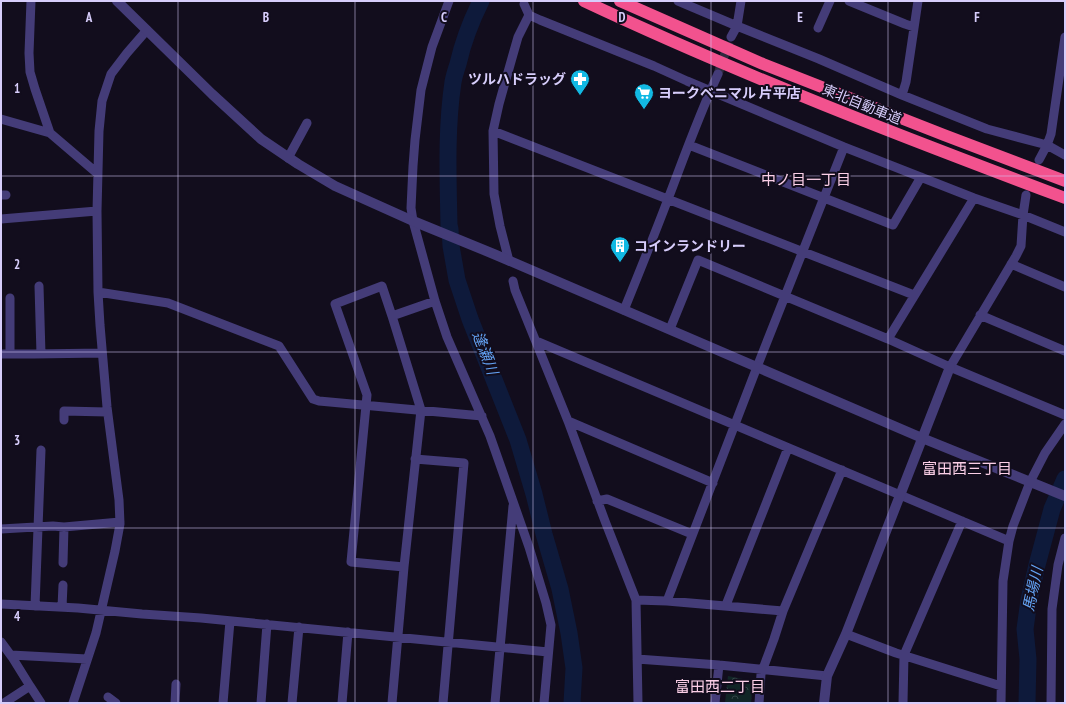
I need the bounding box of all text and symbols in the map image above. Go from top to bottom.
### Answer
text: A [85,9,93,26]
text: B [263,9,269,26]
text: C [441,9,447,26]
text: D [619,9,626,26]
text: E [797,9,803,26]
text: F [974,9,980,26]
pharmacy icon: ツルハドラッグ [569,68,591,96]
place label: ツルハドラッグ [468,70,566,88]
text: 1 [14,80,20,97]
street label: 東北自動車道 [820,80,904,128]
supermarket icon: ヨークベニマル 片平店 [633,82,655,110]
place label: ヨークベニマル 片平店 [658,84,801,102]
district label: 中ノ目一丁目 [761,170,851,189]
building icon: コインランドリー [609,235,631,263]
place label: コインランドリー [634,237,746,255]
text: 2 [14,256,20,273]
water label: 逢瀬川 [469,328,503,379]
text: 3 [14,432,20,449]
district label: 富田西三丁目 [922,459,1012,478]
water label: 馬場川 [1019,563,1047,613]
text: 4 [14,608,21,625]
district label: 富田西二丁目 [675,677,765,696]

